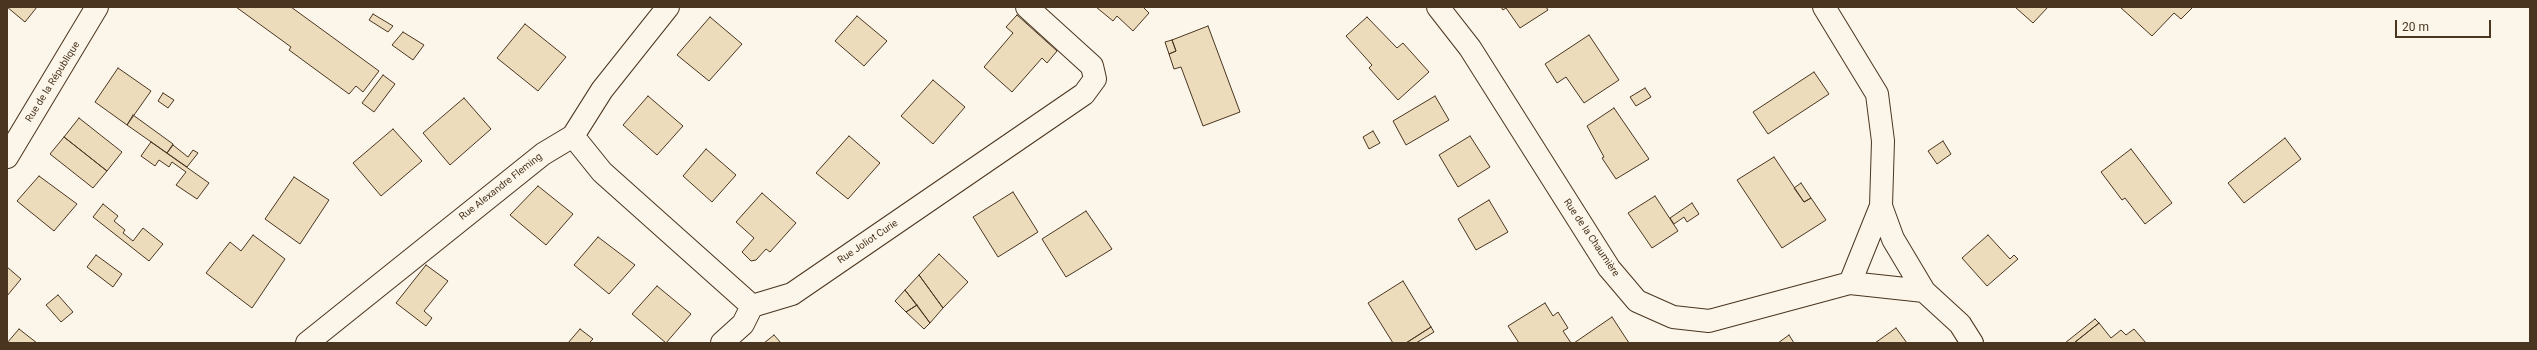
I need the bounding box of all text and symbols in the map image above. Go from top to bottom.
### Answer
scale bar [2397,12,2493,38]
text: 20 m [2402,20,2429,34]
street label: Rue de la République [23,39,83,125]
street label: Rue Alexandre Fleming [457,151,545,223]
street label: Rue de la Chaumière [1560,197,1622,279]
street label: Rue Joliot Curie [836,217,900,267]

